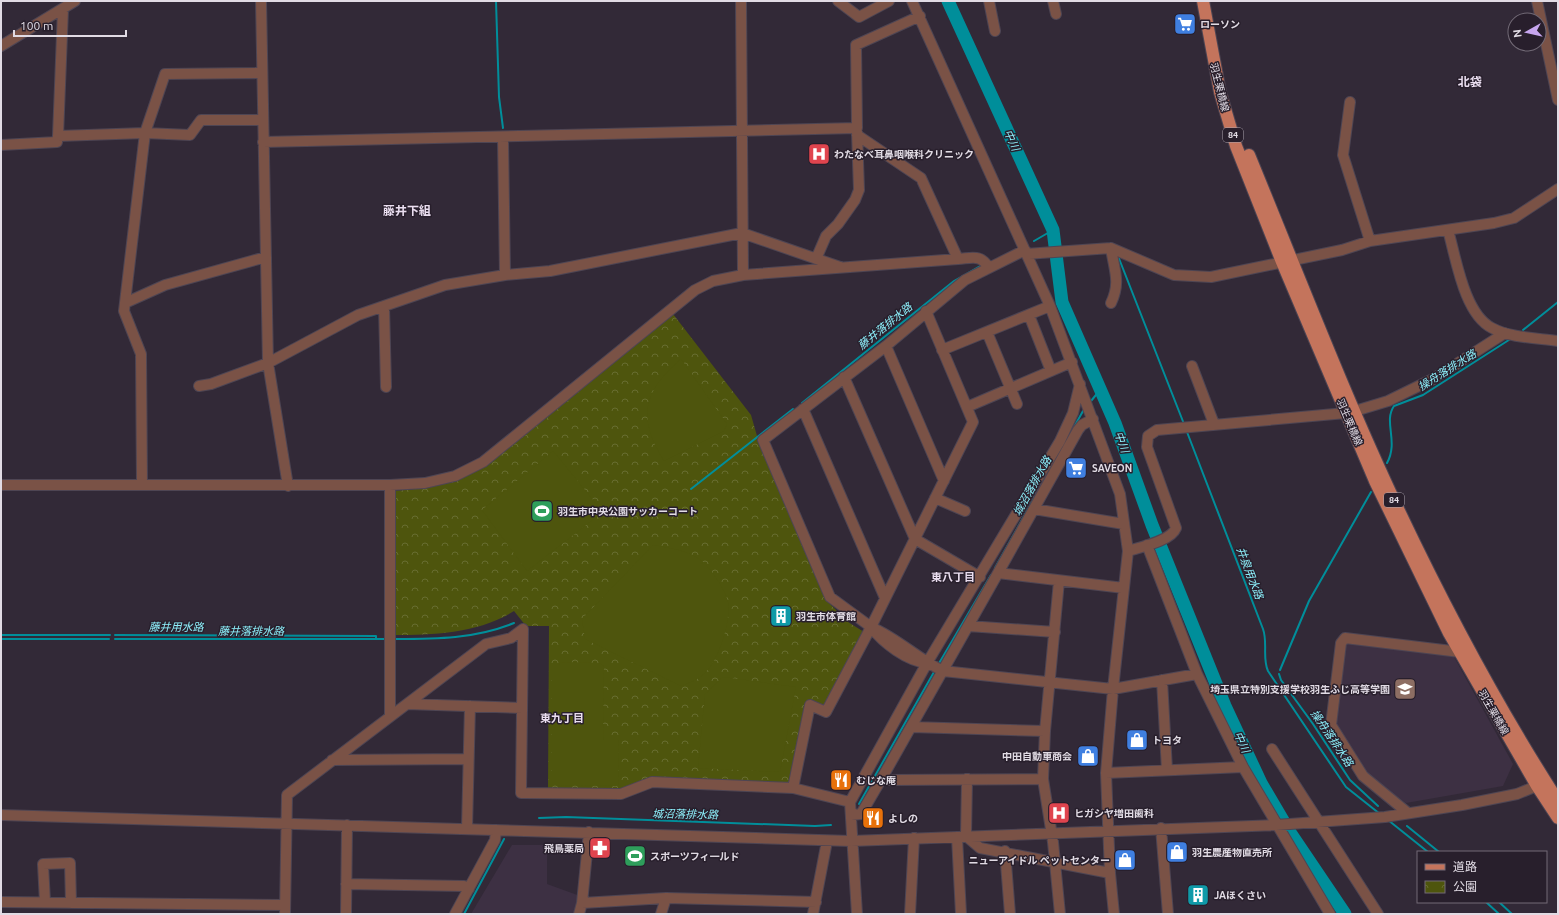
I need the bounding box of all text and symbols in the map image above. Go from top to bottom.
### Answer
supermarket icon: ローソン [1172,11,1198,37]
scale bar [14,12,126,38]
north arrow [1507,12,1547,52]
text: 100 m [20,19,53,32]
place label: ローソン [1200,19,1240,30]
text: N [1511,28,1524,38]
street label: 羽生栗橋線 [1208,62,1231,113]
district label: 北袋 [1458,75,1482,88]
water label: 中川 [1002,127,1023,153]
road number: 84 [1223,128,1243,142]
hospital icon: わたなべ耳鼻咽喉科クリニック [806,141,832,167]
place label: わたなべ耳鼻咽喉科クリニック [834,149,974,160]
district label: 藤井下組 [383,204,431,217]
water label: 藤井落排水路 [856,300,915,351]
water label: 操舟落排水路 [1416,347,1479,393]
street label: 羽生栗橋線 [1335,397,1364,447]
water label: 中川 [1113,430,1132,455]
water label: 城沼落排水路 [1011,453,1054,518]
supermarket icon: SAVEON [1063,455,1089,481]
place label: SAVEON [1092,463,1132,474]
road number: 84 [1384,493,1404,507]
sports icon: 羽生市中央公園サッカーコート [529,498,555,524]
place label: 羽生市中央公園サッカーコート [557,506,698,517]
water label: 井泉用水路 [1235,545,1266,602]
district label: 東八丁目 [931,571,975,583]
building icon: 羽生市体育館 [768,603,794,629]
place label: 羽生市体育館 [795,611,856,622]
water label: 藤井用水路 [149,621,204,633]
water label: 藤井落排水路 [218,625,285,637]
school or university icon: 埼玉県立特別支援学校羽生ふじ高等学園 [1392,676,1418,702]
place label: 埼玉県立特別支援学校羽生ふじ高等学園 [1210,684,1390,695]
street label: 羽生栗橋線 [1476,688,1511,737]
water label: 操舟落排水路 [1309,707,1356,770]
district label: 東九丁目 [540,712,584,724]
shop icon: トヨタ [1124,727,1150,753]
water label: 中川 [1232,729,1253,755]
place label: トヨタ [1152,735,1182,746]
shop icon: 中田自動車商会 [1075,743,1101,769]
place label: 中田自動車商会 [1002,751,1072,762]
restaurant icon: むじな庵 [828,767,854,793]
place label: むじな庵 [856,775,896,786]
hospital icon: ヒガシヤ増田歯科 [1046,800,1072,826]
restaurant icon: よしの [860,805,886,831]
water label: 城沼落排水路 [652,807,719,821]
place label: ヒガシヤ増田歯科 [1074,808,1154,819]
place label: よしの [888,813,918,824]
pharmacy icon: 飛鳥薬局 [587,835,613,861]
shop icon: 羽生農産物直売所 [1164,839,1190,865]
place label: 飛鳥薬局 [544,843,584,854]
sports icon: スポーツフィ一ルド [622,843,648,869]
shop icon: ニューアイドル ペットセンター [1112,847,1138,873]
place label: 羽生農産物直売所 [1191,847,1272,858]
place label: スポーツフィ一ルド [650,851,740,862]
legend [1417,851,1547,903]
place label: ニューアイドル ペットセンター [969,855,1110,866]
text: 道路 [1453,860,1477,873]
text: 公園 [1453,880,1477,893]
building icon: JAほくさい [1185,882,1211,908]
place label: JAほくさい [1214,890,1266,901]

